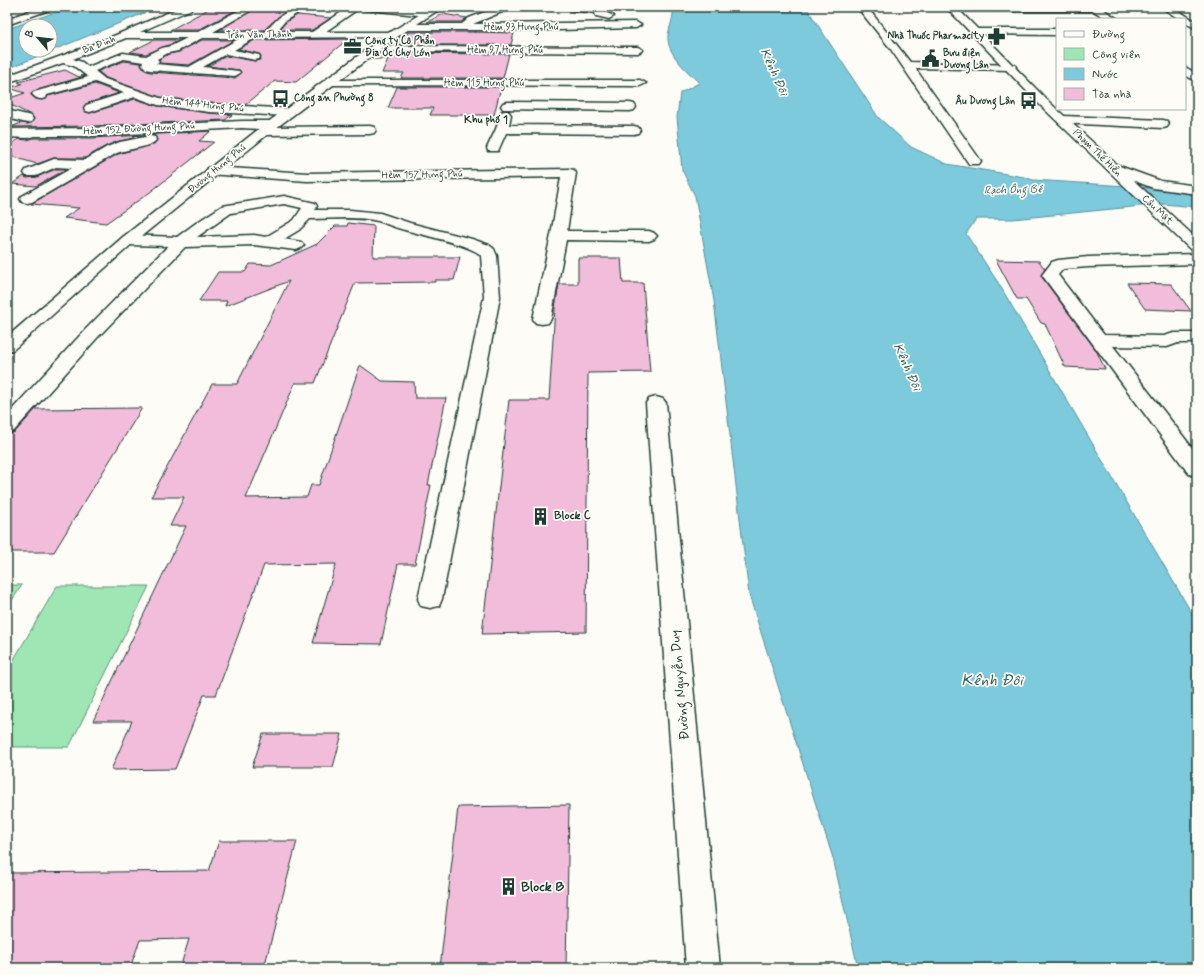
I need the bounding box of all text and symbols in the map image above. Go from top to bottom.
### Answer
north arrow [18,18,58,58]
legend [1056,18,1186,110]
street label: Hẻm 93 Hưng Phú [484,21,559,36]
pharmacy icon: Nhà Thuốc Pharmacity [987,26,1007,46]
text: B [22,27,38,40]
street label: Trần Văn Thành [226,27,292,42]
text: Đường [1092,27,1125,44]
place label: Nhà Thuốc Pharmacity [887,29,984,43]
street label: Ba Đình [81,33,117,57]
place label: Công ty Cô Phần Địa Ốc Chợ Lớn [365,34,435,60]
office icon: Công ty Cô Phần Địa Ốc Chợ Lớn [342,37,362,57]
street label: Hẻm 97 Hưng Phú [467,44,543,59]
water label: Kênh Đôi [756,46,792,99]
place label: Bưu điện Dương Lân [943,47,989,74]
text: Công viên [1092,47,1140,64]
public building icon: Bưu điện Dương Lân [920,49,940,69]
text: Nước [1092,67,1118,83]
street label: Hẻm 115 Hưng Phú [444,77,524,92]
text: Tòa nhà [1092,87,1132,103]
bus stop icon: Công an Phường 8 [271,88,291,108]
place label: Công an Phường 8 [294,91,374,107]
bus stop icon: Âu Dương Lân [1018,91,1038,111]
street label: Hẻm 144 Hưng Phú [161,94,245,118]
place label: Âu Dương Lân [955,94,1015,110]
district label: Khu phố 1 [464,113,508,127]
street label: Hẻm 152 Đường Hưng Phú [83,120,196,140]
street label: Phạm Thế Hiển [1070,126,1125,180]
street label: Đường Hưng Phú [185,141,250,198]
street label: Hẻm 157 Hưng Phú [381,168,463,184]
water label: Rạch Ông Bé [984,182,1044,200]
street label: Cầu Mật [1139,192,1175,228]
water label: Kênh Đôi [889,341,925,394]
building icon: Block C [531,506,551,526]
place label: Block C [554,508,591,524]
street label: Đường Nguyễn Duy [666,629,696,741]
water label: Kênh Đôi [961,670,1024,691]
building icon: Block B [498,877,518,897]
place label: Block B [521,878,565,896]

